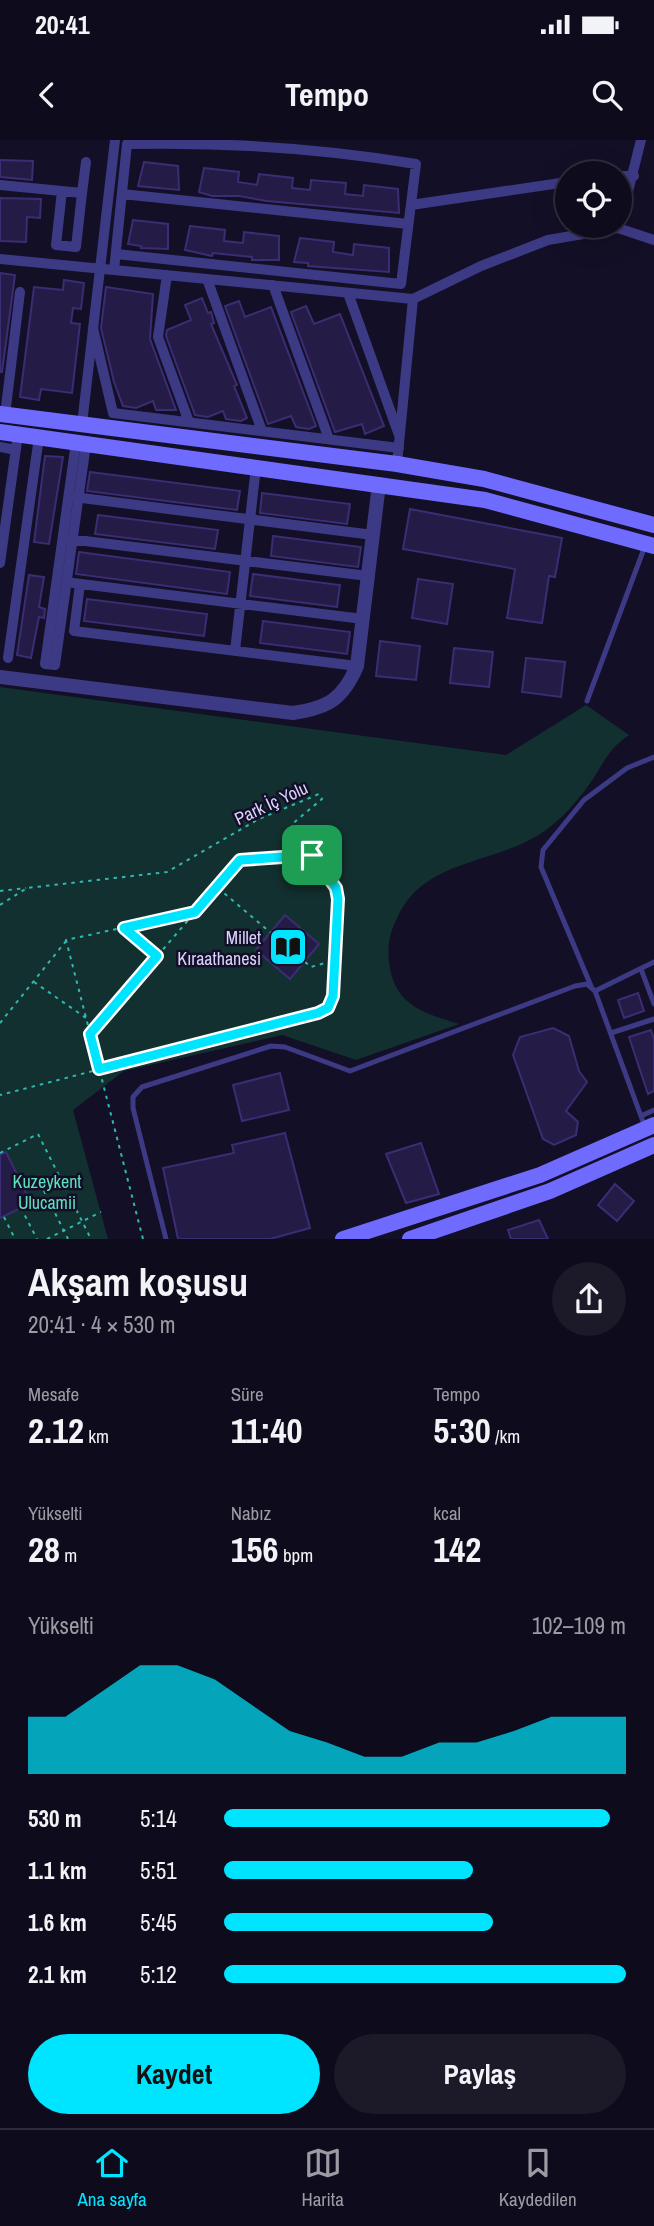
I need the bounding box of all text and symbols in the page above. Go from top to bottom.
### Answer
text: 20:41 [35,7,90,42]
text: Tempo [285,73,369,116]
icon: back [28,76,66,114]
icon: search [588,76,626,114]
map controls [555,161,632,238]
button: locate [555,161,632,238]
street label: Park İç Yolu [230,775,312,831]
pin [282,825,342,885]
icon: arrive [293,836,331,874]
place label: Millet Kıraathanesi [177,925,261,971]
library icon: Millet Kıraathanesi [267,926,309,968]
park label: Kuzeykent Ulucamii [13,1169,81,1215]
text: Akşam koşusu [28,1257,248,1308]
button: share [552,1262,626,1336]
text: 20:41 · 4 × 530 m [28,1309,175,1340]
text: Mesafe [28,1381,79,1407]
text: Süre [231,1381,264,1407]
text: Tempo [433,1381,480,1407]
text: 2.12 [28,1407,84,1454]
text: 11:40 [231,1407,302,1454]
text: 5:30 [433,1407,491,1454]
text: km [84,1423,109,1449]
text: /km [491,1423,520,1449]
text: Yükselti [28,1500,83,1526]
text: Nabız [231,1500,271,1526]
text: kcal [433,1500,461,1526]
text: 28 [28,1526,60,1573]
text: 156 [231,1526,279,1573]
text: 142 [433,1526,481,1573]
text: m [60,1542,77,1568]
text: bpm [279,1542,313,1568]
text: Yükselti [28,1610,94,1641]
text: 102–109 m [532,1610,626,1641]
text: 530 m [28,1803,81,1834]
text: 5:14 [140,1803,177,1834]
text: 1.1 km [28,1855,87,1886]
text: 5:51 [140,1855,177,1886]
text: 1.6 km [28,1907,87,1938]
text: 5:45 [140,1907,177,1938]
text: 2.1 km [28,1959,87,1990]
text: 5:12 [140,1959,177,1990]
button: Kaydet [28,2034,320,2114]
button: Paylaş [334,2034,626,2114]
tab: Ana sayfa [77,2144,147,2212]
tab: Harita [301,2144,344,2212]
tab: Kaydedilen [499,2144,577,2212]

